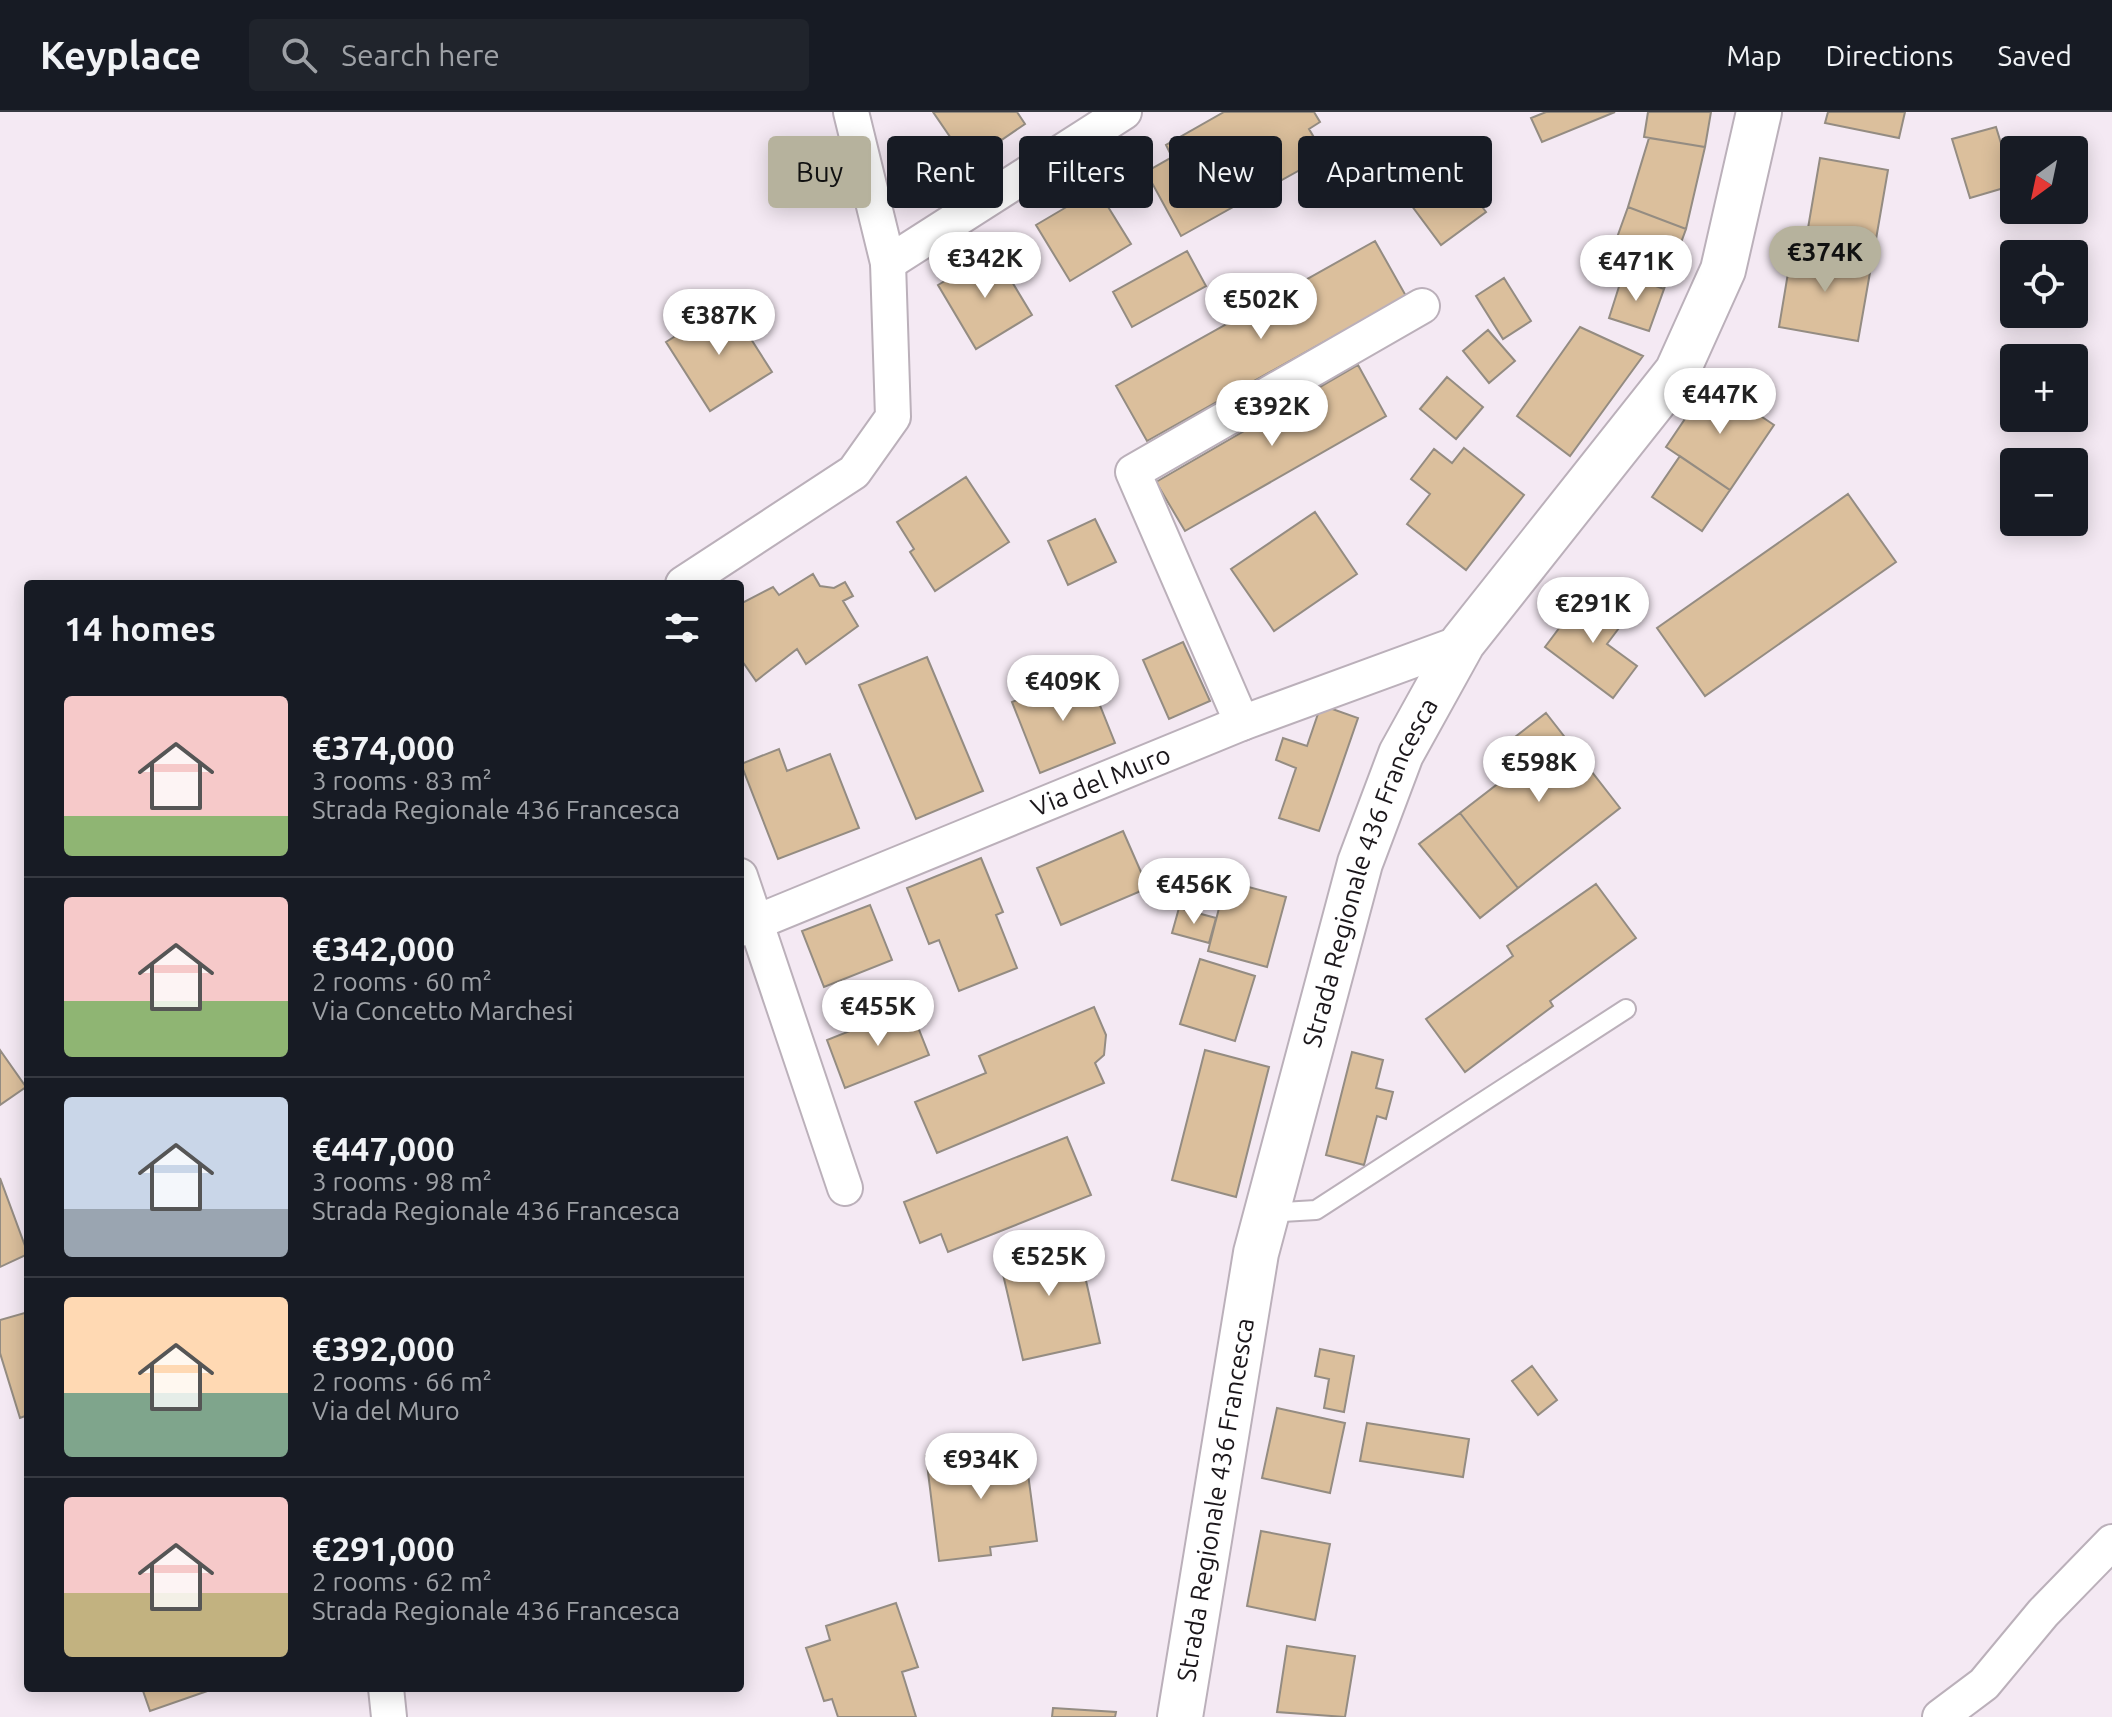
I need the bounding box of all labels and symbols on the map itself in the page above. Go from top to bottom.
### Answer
north arrow [2000,136,2088,224]
pin: €374K [1769,226,1881,294]
pin: €342K [929,232,1041,300]
pin: €471K [1580,235,1692,303]
pin: €502K [1205,273,1317,341]
pin: €387K [663,289,775,357]
pin: €447K [1664,368,1776,436]
pin: €392K [1216,380,1328,448]
pin: €291K [1537,577,1649,645]
pin: €409K [1007,655,1119,723]
street label: Strada Regionale 436 Francesca [1297,693,1443,1050]
pin: €598K [1483,736,1595,804]
street label: Via del Muro [1027,739,1175,822]
pin: €456K [1138,858,1250,926]
pin: €455K [822,980,934,1048]
pin: €525K [993,1230,1105,1298]
street label: Strada Regionale 436 Francesca [1171,1316,1259,1684]
pin: €934K [925,1433,1037,1501]

